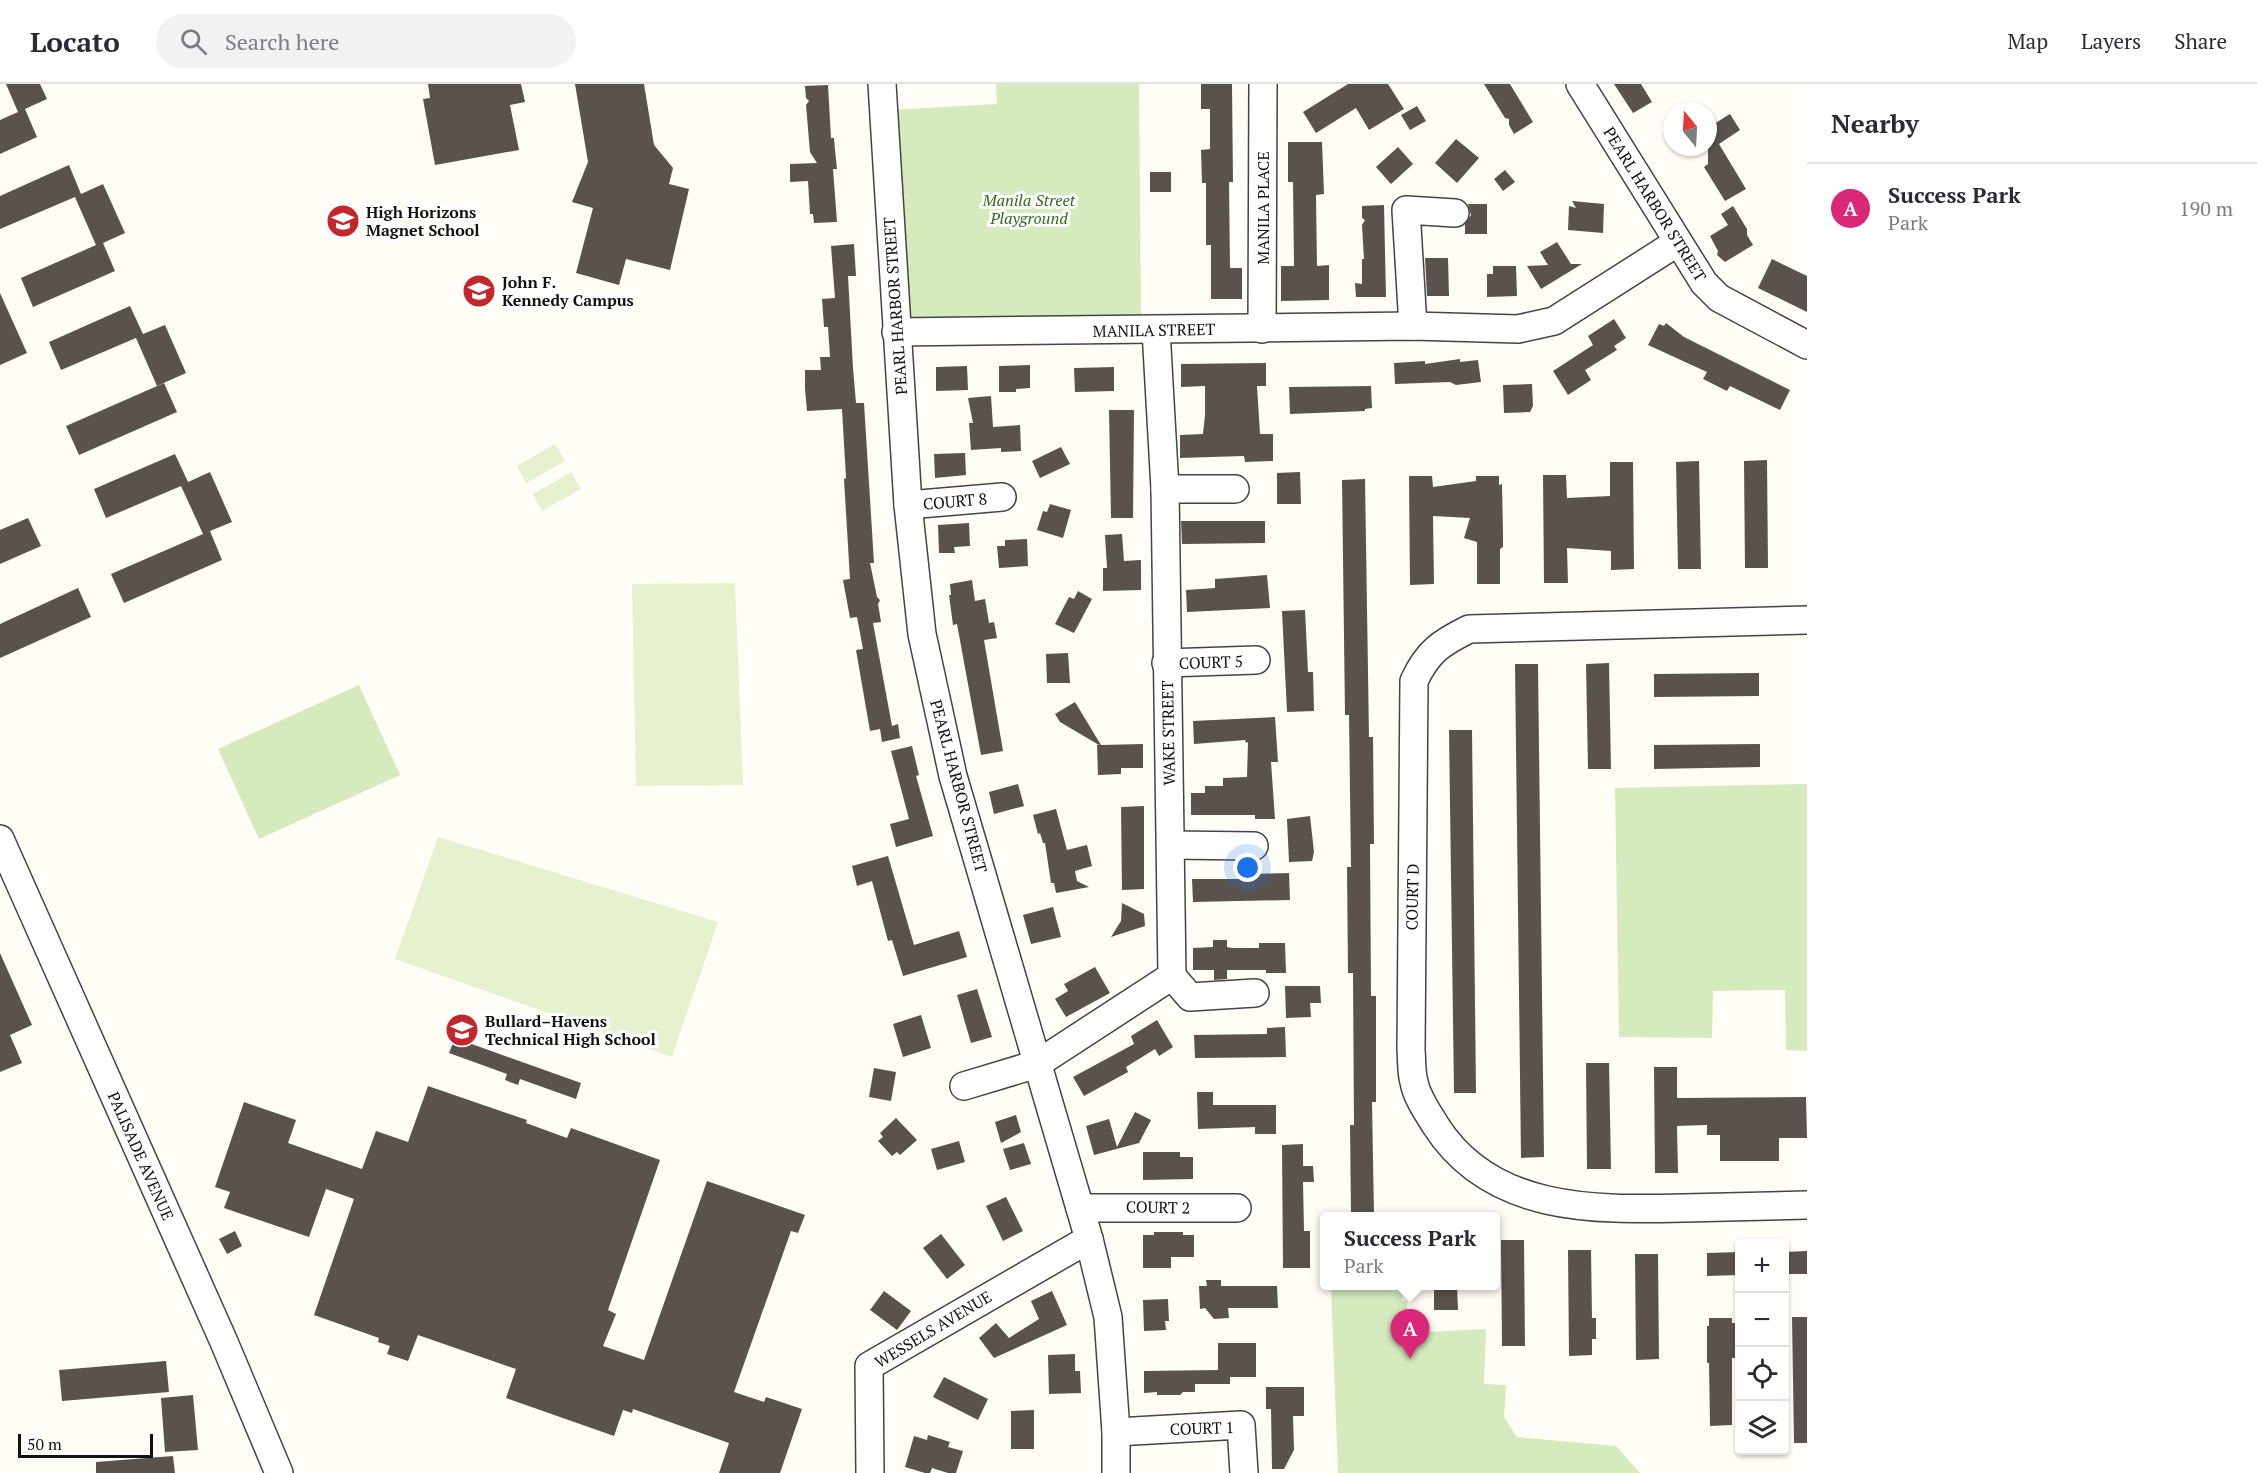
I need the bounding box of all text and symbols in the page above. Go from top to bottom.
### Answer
search box [156,14,576,68]
text: Locato [30,23,120,60]
icon: search [177,25,210,58]
text: Search here [225,27,339,56]
text: Map [2007,27,2048,55]
text: Layers [2081,27,2141,55]
text: Share [2174,27,2227,55]
north arrow [1663,102,1717,156]
text: Nearby [1831,106,1919,140]
street label: PEARL HARBOR STREET [1598,123,1712,286]
street label: MANILA PLACE [1252,151,1274,265]
text: Success Park [1888,180,2021,209]
park label: Manila Street Playground [982,189,1076,229]
text: A [1843,195,1858,222]
text: 190 m [2179,195,2233,222]
place label: High Horizons Magnet School [366,201,480,241]
school or university icon: High Horizons Magnet School [325,203,361,239]
text: Park [1888,209,1928,236]
street label: PEARL HARBOR STREET [878,216,912,396]
place label: John F. Kennedy Campus [502,271,634,311]
school or university icon: John F. Kennedy Campus [461,273,497,309]
street label: MANILA STREET [1092,318,1216,342]
street label: COURT 8 [922,487,988,515]
street label: COURT 5 [1179,650,1243,674]
street label: WAKE STREET [1156,680,1180,786]
street label: PEARL HARBOR STREET [925,697,993,875]
your location [1233,853,1262,882]
street label: COURT D [1400,863,1424,931]
place label: Bullard–Havens Technical High School [485,1010,656,1050]
school or university icon: Bullard–Havens Technical High School [444,1012,480,1048]
street label: PALISADE AVENUE [103,1088,179,1224]
street label: COURT 2 [1126,1195,1190,1219]
popup [1320,1212,1500,1290]
text: Success Park [1344,1223,1476,1252]
map controls [1735,1239,1789,1455]
button: + [1735,1239,1789,1293]
text: Park [1344,1252,1384,1279]
street label: WESSELS AVENUE [870,1285,996,1373]
button: − [1735,1293,1789,1347]
pin: A [1390,1310,1430,1359]
button: locate [1735,1347,1789,1401]
button: layers [1735,1401,1789,1455]
street label: COURT 1 [1170,1416,1234,1440]
scale bar [18,1431,153,1458]
text: 50 m [27,1433,62,1455]

